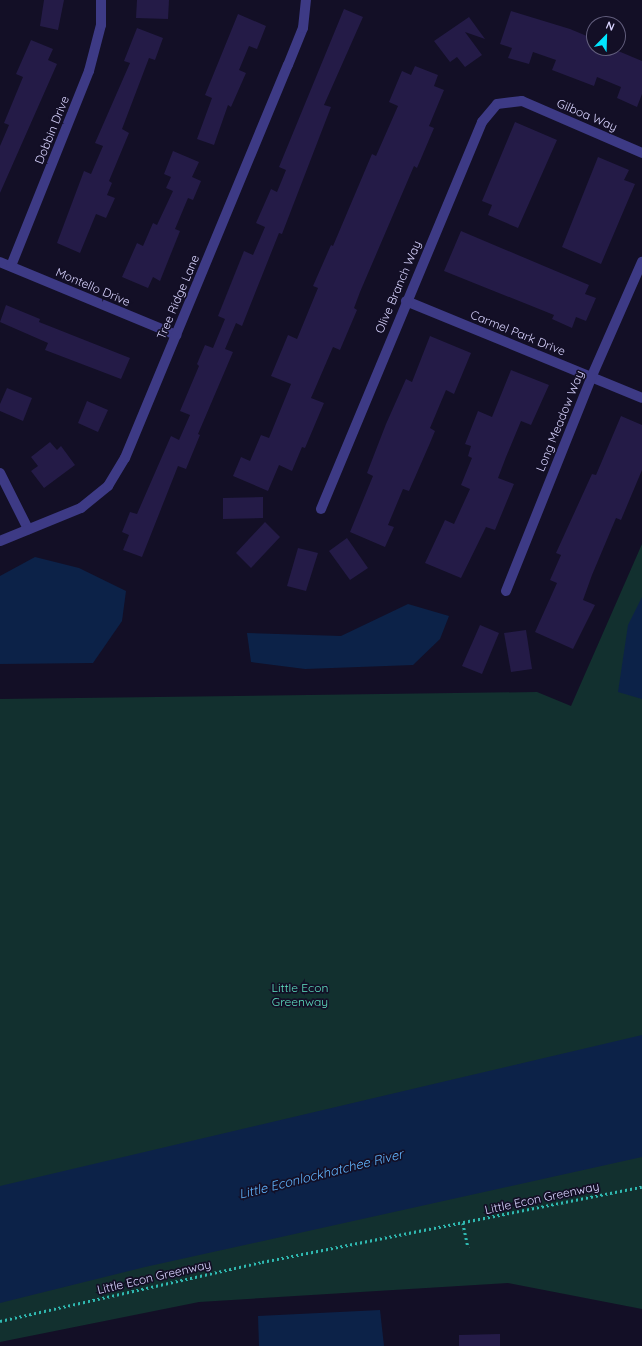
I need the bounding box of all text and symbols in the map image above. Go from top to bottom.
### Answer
north arrow [586,16,626,56]
text: N [604,18,617,34]
street label: Dobbin Drive [32,94,72,166]
street label: Gilboa Way [555,96,619,134]
street label: Olive Branch Way [372,239,424,335]
street label: Tree Ridge Lane [154,253,202,341]
street label: Montello Drive [54,265,132,309]
street label: Carmel Park Drive [468,307,568,359]
street label: Long Meadow Way [533,368,587,474]
park label: Little Econ Greenway [272,981,328,1009]
water label: Little Econlockhatchee River [237,1146,405,1202]
street label: Little Econ Greenway [483,1179,601,1217]
street label: Little Econ Greenway [96,1257,212,1297]

